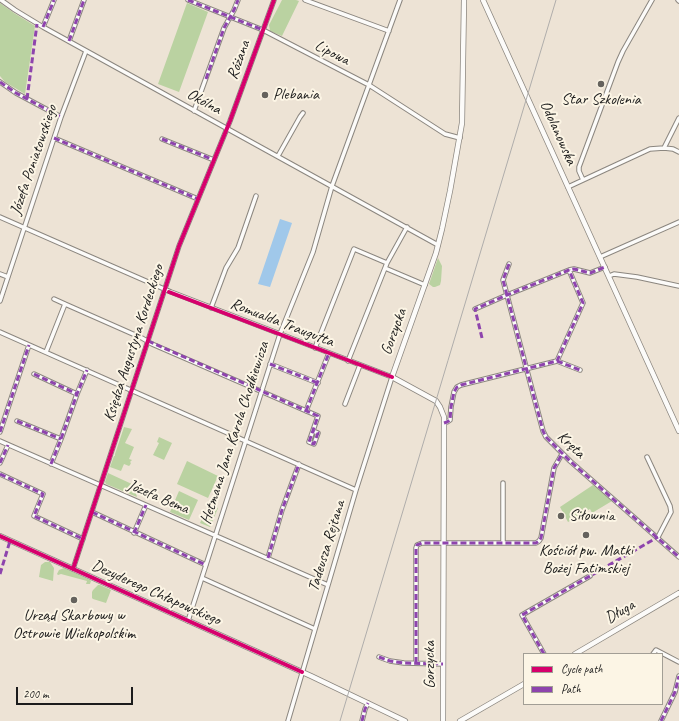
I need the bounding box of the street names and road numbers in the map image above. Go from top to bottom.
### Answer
street label: Lipowa [311,36,353,70]
street label: Różana [223,38,255,82]
street label: Okólna [183,85,225,119]
street label: Odolanowska [535,98,581,168]
street label: Józefa Poniatowskiego [6,102,62,218]
street label: Księdza Augustyna Kordeckiego [100,262,168,424]
street label: Romualda Traugutta [228,294,336,352]
street label: Gorzycka [377,306,411,358]
street label: Hetmana Jana Karola Chodkiewicza [196,339,274,527]
street label: Kręta [553,427,589,463]
street label: Józefa Bema [125,476,191,518]
street label: Tadeusza Rejtana [304,498,350,594]
street label: Dezyderego Chłapowskiego [89,556,223,630]
street label: Długa [602,596,638,628]
street label: Gorzycka [420,641,440,689]

